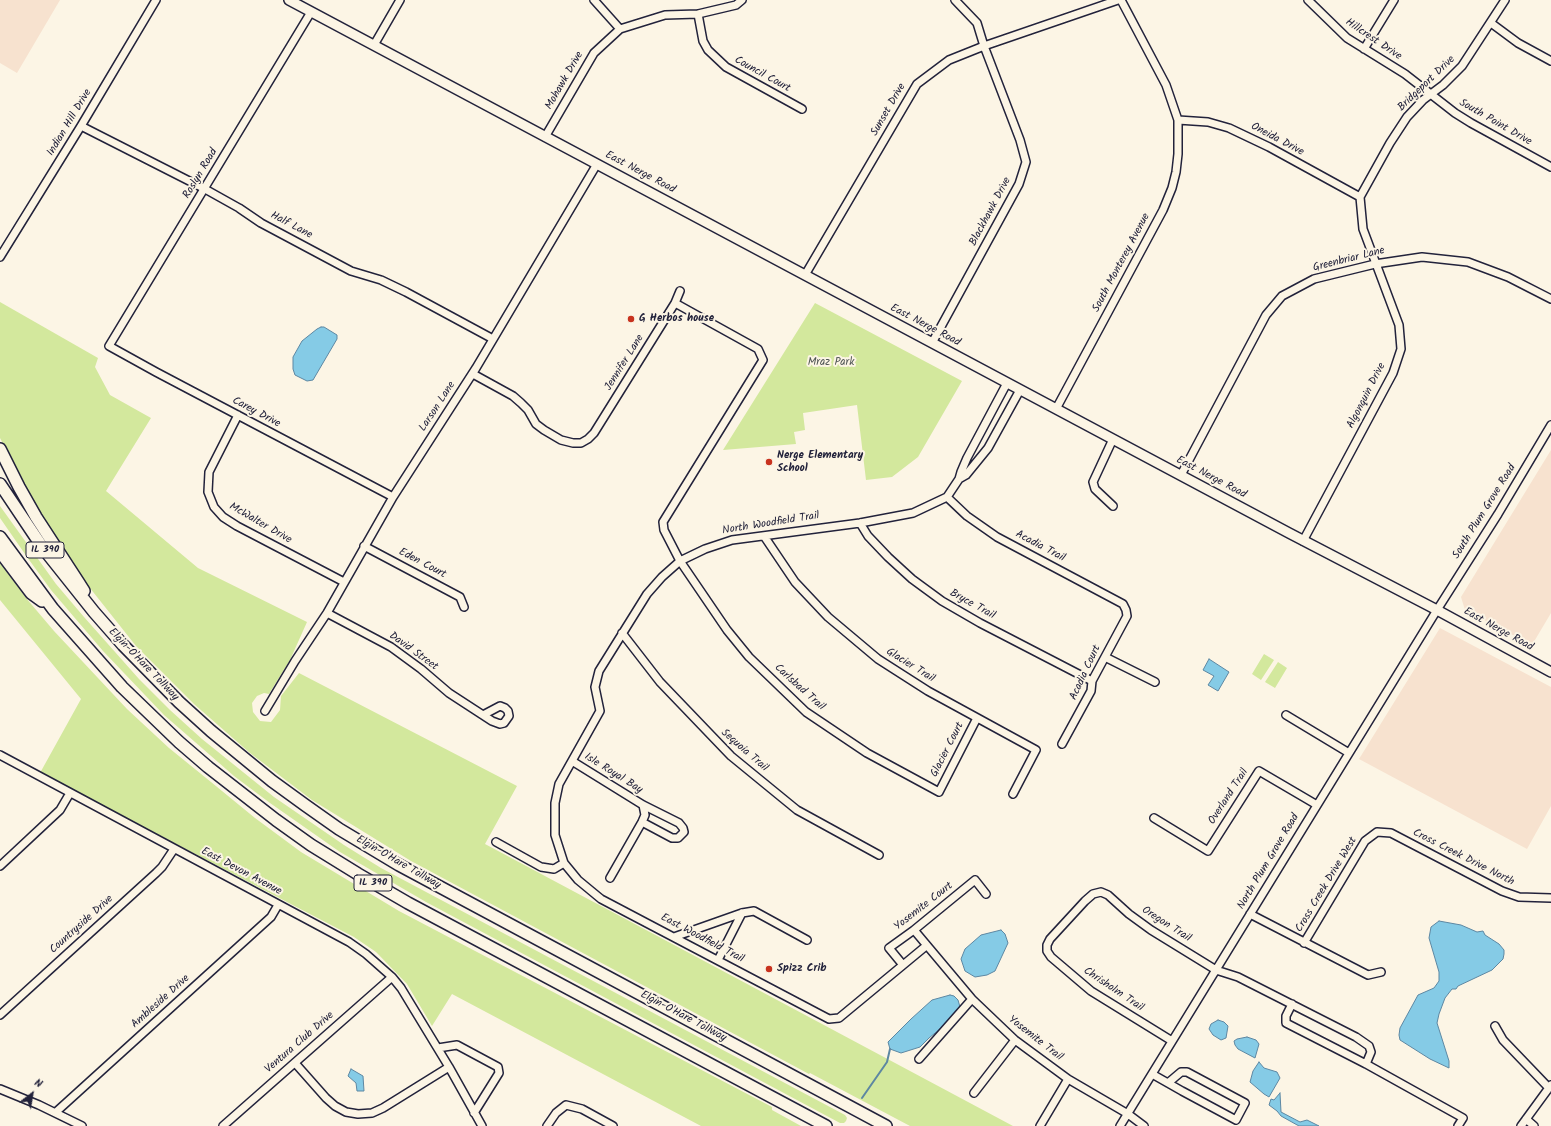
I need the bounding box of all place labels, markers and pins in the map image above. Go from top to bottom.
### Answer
place label: G Herbos house [639,312,714,326]
marker: G Herbos house [626,314,636,324]
place label: Nerge Elementary School [777,449,863,475]
marker: Nerge Elementary School [764,457,774,467]
place label: Spizz Crib [777,962,827,976]
marker: Spizz Crib [764,964,774,974]

